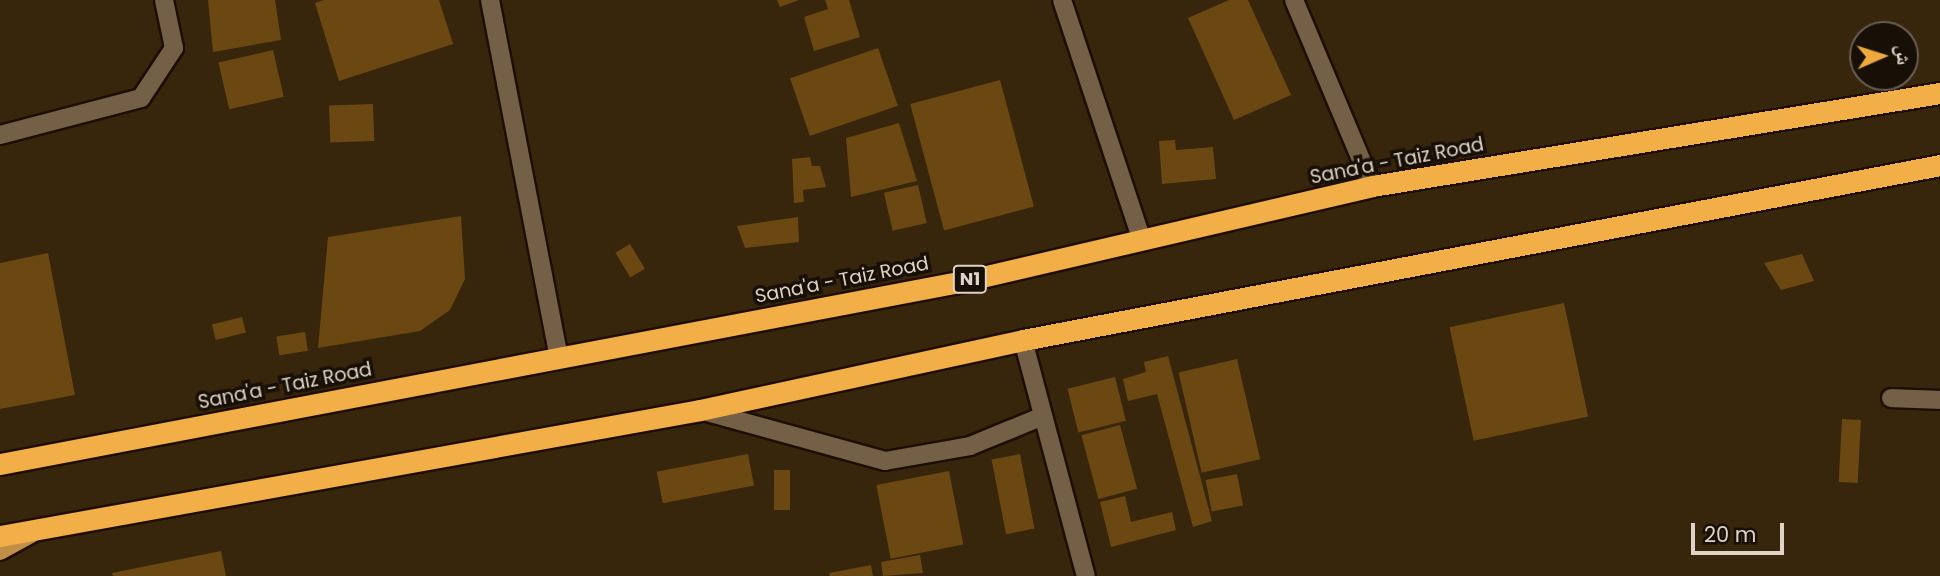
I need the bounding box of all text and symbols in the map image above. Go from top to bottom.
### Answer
north arrow [1849,21,1919,91]
text: ش [1889,44,1917,66]
street label: Sana'a - Taiz Road [1308,133,1486,189]
street label: Sana'a - Taiz Road [753,252,931,308]
road number: N1 [953,264,988,293]
street label: Sana'a - Taiz Road [196,358,374,414]
scale bar [1695,510,1788,554]
text: 20 m [1704,520,1757,549]

